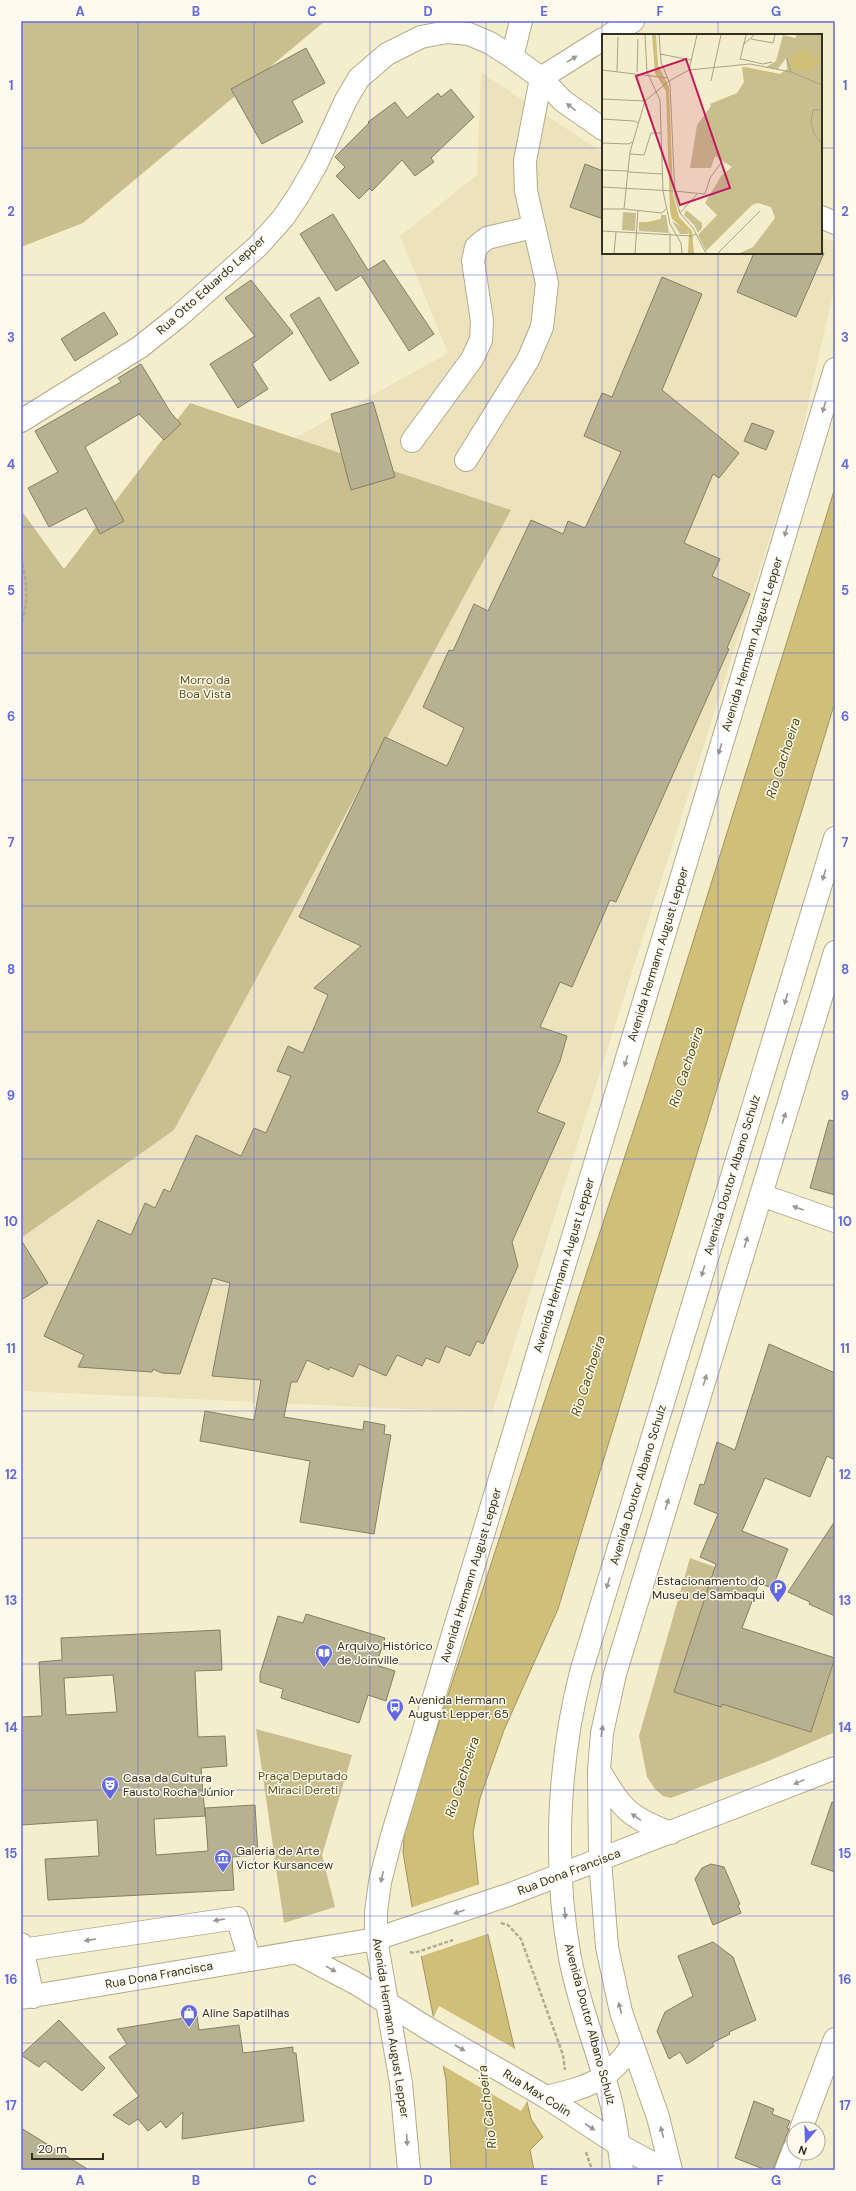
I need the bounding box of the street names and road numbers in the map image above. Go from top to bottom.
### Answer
street label: Rua Otto Eduardo Lepper [153,231,269,338]
street label: Avenida Hermann August Lepper [718,554,786,733]
street label: Avenida Hermann August Lepper [624,864,692,1043]
street label: Avenida Doutor Albano Schulz [700,1093,764,1257]
street label: Avenida Hermann August Lepper [530,1175,598,1354]
street label: Avenida Doutor Albano Schulz [606,1403,670,1567]
street label: Avenida Hermann August Lepper [437,1485,505,1664]
street label: Rua Dona Francisca [515,1845,623,1899]
street label: Avenida Hermann August Lepper [369,1937,413,2120]
street label: Avenida Doutor Albano Schulz [561,1942,619,2106]
street label: Rua Dona Francisca [104,1958,214,1992]
street label: Rua Max Colin [500,2066,574,2120]

